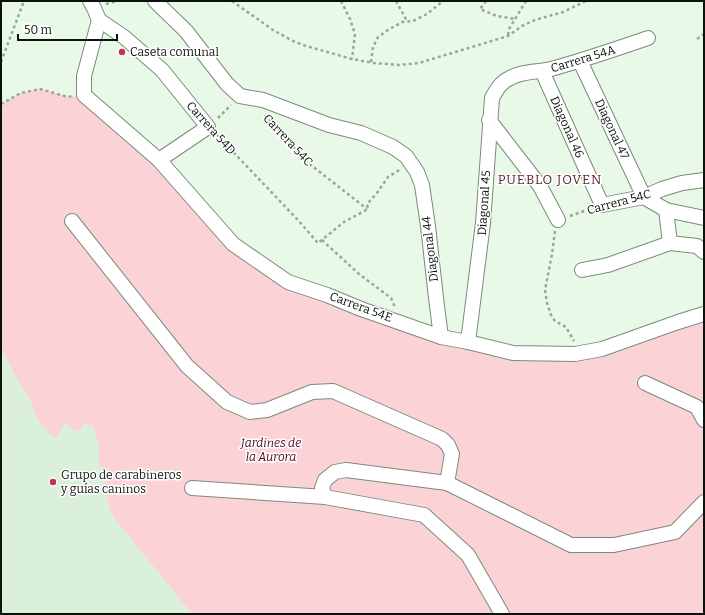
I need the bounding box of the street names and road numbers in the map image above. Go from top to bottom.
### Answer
street label: Carrera 54A [549,42,617,75]
street label: Diagonal 46 [547,94,587,160]
street label: Diagonal 47 [592,97,632,161]
street label: Carrera 54D [183,99,239,157]
street label: Carrera 54C [260,111,316,169]
street label: Diagonal 45 [475,170,493,236]
street label: Carrera 54C [585,187,653,217]
street label: Diagonal 44 [419,215,441,283]
street label: Carrera 54E [328,289,394,325]

